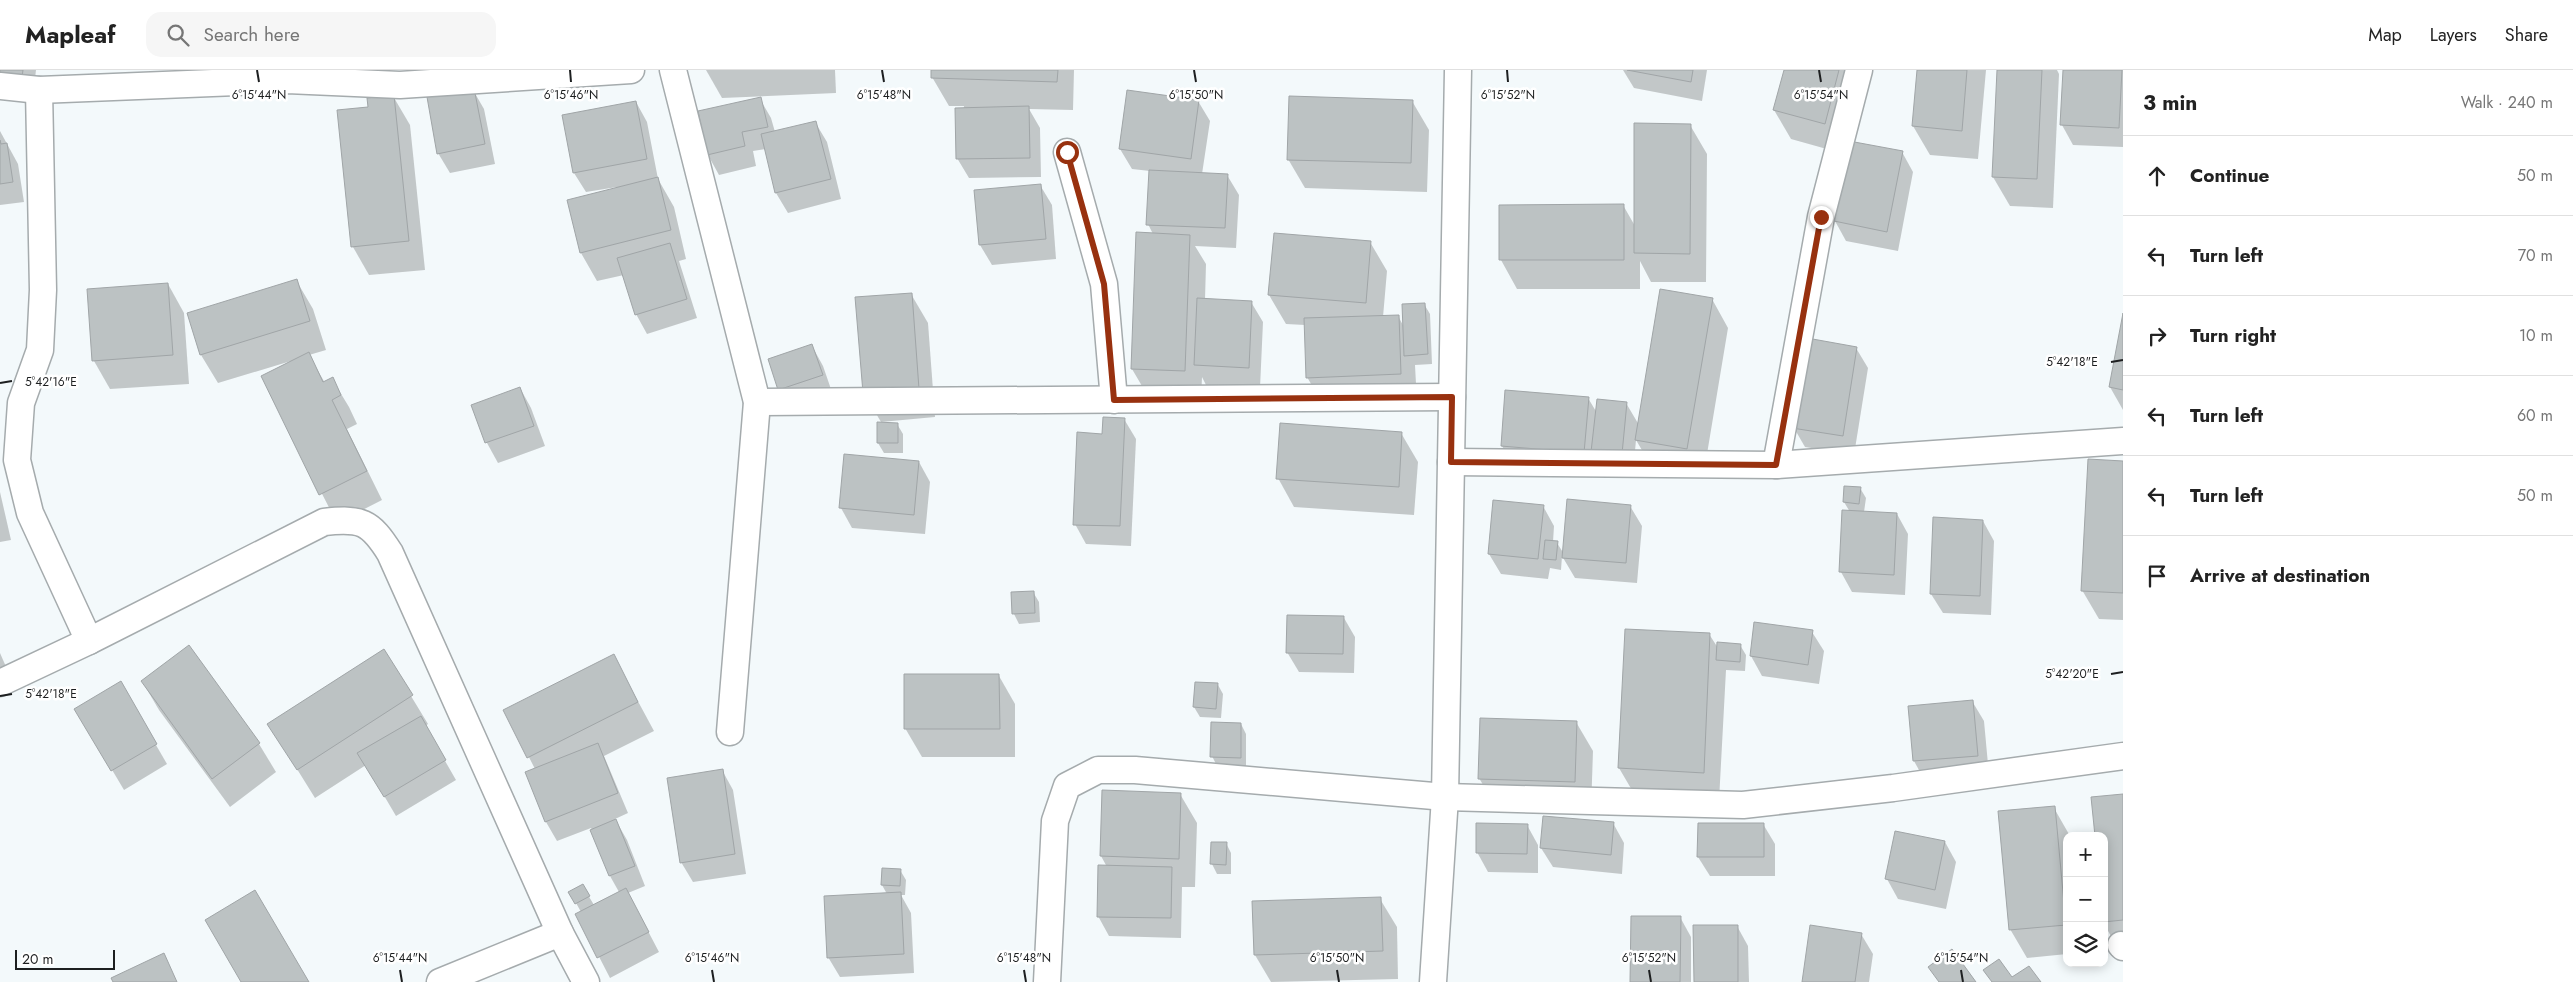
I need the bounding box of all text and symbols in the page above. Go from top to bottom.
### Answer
search box [146,12,496,57]
text: Mapleaf [25,17,116,52]
icon: search [164,21,192,49]
text: Search here [204,21,300,48]
text: Map [2368,22,2402,48]
text: Layers [2430,22,2477,48]
text: Share [2505,22,2548,48]
text: 6°15'44"N [232,86,286,104]
text: 6°15'46"N [544,86,598,104]
text: 6°15'48"N [857,86,911,104]
text: 6°15'50"N [1169,86,1223,104]
text: 6°15'52"N [1481,86,1535,104]
text: 6°15'54"N [1794,86,1848,104]
text: 3 min [2143,88,2197,118]
text: Walk · 240 m [2461,91,2553,114]
route start [1056,141,1079,164]
icon: ahead [2143,162,2171,190]
text: Continue [2190,162,2269,189]
text: 50 m [2517,164,2553,187]
route end [1810,206,1833,229]
icon: left [2143,242,2171,270]
text: Turn left [2190,242,2263,269]
text: 70 m [2518,244,2553,267]
icon: right [2143,322,2171,350]
text: Turn right [2190,322,2276,349]
text: 10 m [2519,324,2553,347]
text: 5°42'18"E [2046,353,2098,371]
text: 5°42'16"E [25,373,77,391]
icon: left [2143,402,2171,430]
text: Turn left [2190,402,2263,429]
text: 60 m [2517,404,2553,427]
icon: left [2143,482,2171,510]
text: Turn left [2190,482,2263,509]
text: 50 m [2517,484,2553,507]
icon: arrive [2143,562,2171,590]
text: Arrive at destination [2190,562,2370,589]
text: 5°42'20"E [2045,665,2099,683]
text: 5°42'18"E [25,685,77,703]
map controls [2063,832,2108,967]
button: + [2063,832,2108,877]
button: − [2063,877,2108,922]
button: layers [2063,922,2108,967]
scale bar [15,947,115,970]
text: 20 m [22,949,54,969]
text: 6°15'44"N [373,949,427,967]
text: 6°15'46"N [685,949,739,967]
text: 6°15'48"N [997,949,1051,967]
text: 6°15'50"N [1310,949,1364,967]
text: 6°15'52"N [1622,949,1676,967]
text: 6°15'54"N [1934,949,1988,967]

